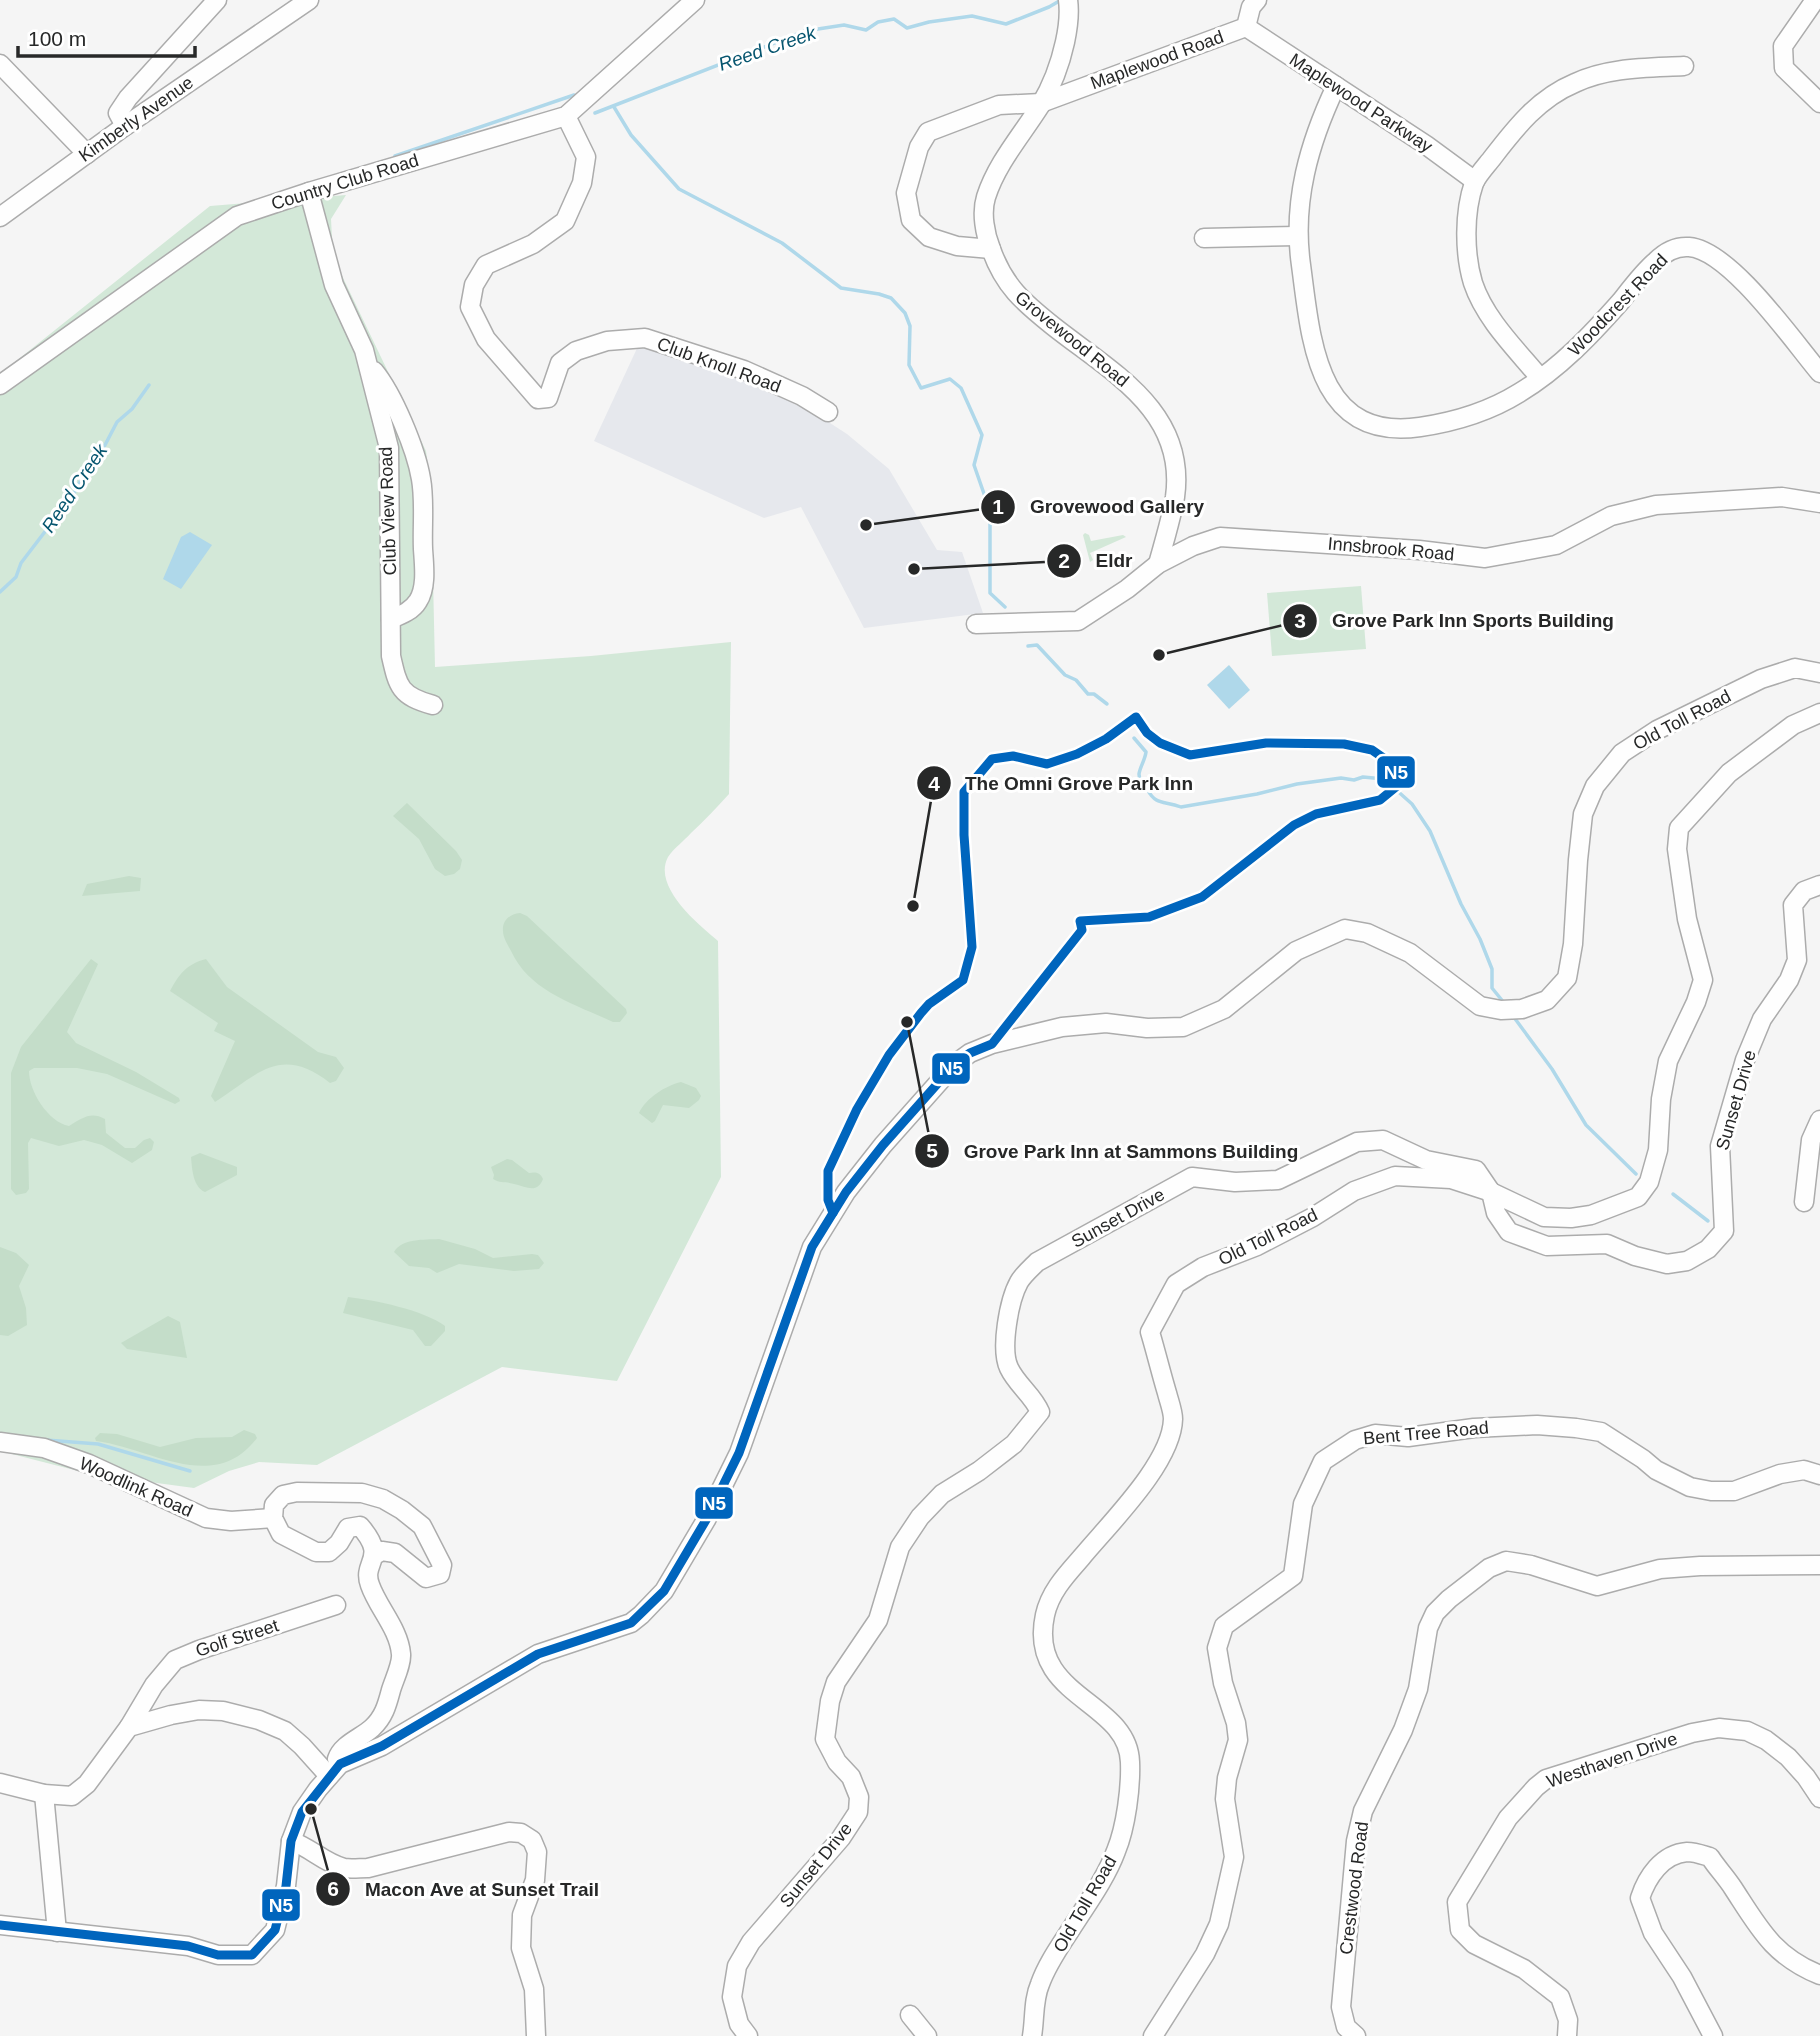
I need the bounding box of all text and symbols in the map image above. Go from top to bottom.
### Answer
scale bar [18,14,194,58]
water label: Reed Creek [716,22,820,75]
text: 100 m [28,27,86,50]
street label: Maplewood Road [1088,27,1226,93]
street label: Maplewood Parkway [1286,49,1436,157]
street label: Kimberly Avenue [75,72,197,166]
street label: Country Club Road [269,150,421,214]
street label: Woodcrest Road [1564,250,1672,360]
street label: Grovewood Road [1011,287,1133,391]
street label: Club Knoll Road [654,333,784,397]
water label: Reed Creek [37,439,112,536]
street label: Club View Road [376,446,400,576]
callout: Grovewood Gallery [981,487,1218,527]
text: 1 [992,495,1004,518]
text: Grovewood Gallery [1030,496,1205,517]
street label: Innsbrook Road [1327,533,1455,565]
callout: Eldr [1046,541,1146,581]
text: 2 [1058,549,1070,572]
text: Eldr [1096,550,1133,571]
callout: Grove Park Inn Sports Building [1283,601,1628,641]
text: 3 [1294,609,1306,632]
text: Grove Park Inn Sports Building [1332,610,1614,631]
street label: Old Toll Road [1630,686,1734,754]
line badge: N5 [1376,755,1416,789]
text: N5 [1384,762,1409,783]
callout: The Omni Grove Park Inn [916,763,1207,803]
text: 4 [928,772,940,795]
text: The Omni Grove Park Inn [965,773,1193,794]
street label: Sunset Drive [1712,1048,1760,1152]
line badge: N5 [931,1052,971,1085]
text: N5 [939,1058,964,1079]
callout: Grove Park Inn at Sammons Building [914,1131,1312,1171]
text: 5 [926,1139,938,1162]
text: Grove Park Inn at Sammons Building [964,1141,1298,1162]
street label: Sunset Drive [1068,1184,1168,1252]
street label: Old Toll Road [1215,1204,1321,1270]
street label: Bent Tree Road [1362,1418,1490,1448]
street label: Woodlink Road [76,1453,196,1521]
line badge: N5 [694,1486,734,1520]
text: N5 [702,1493,727,1514]
street label: Golf Street [193,1615,281,1661]
street label: Westhaven Drive [1544,1728,1680,1792]
street label: Sunset Drive [776,1819,856,1911]
street label: Crestwood Road [1336,1820,1372,1956]
street label: Old Toll Road [1049,1852,1121,1956]
callout: Macon Ave at Sunset Trail [315,1869,613,1909]
text: 6 [327,1877,339,1900]
text: Macon Ave at Sunset Trail [365,1879,599,1900]
line badge: N5 [261,1888,301,1922]
text: N5 [269,1895,294,1916]

